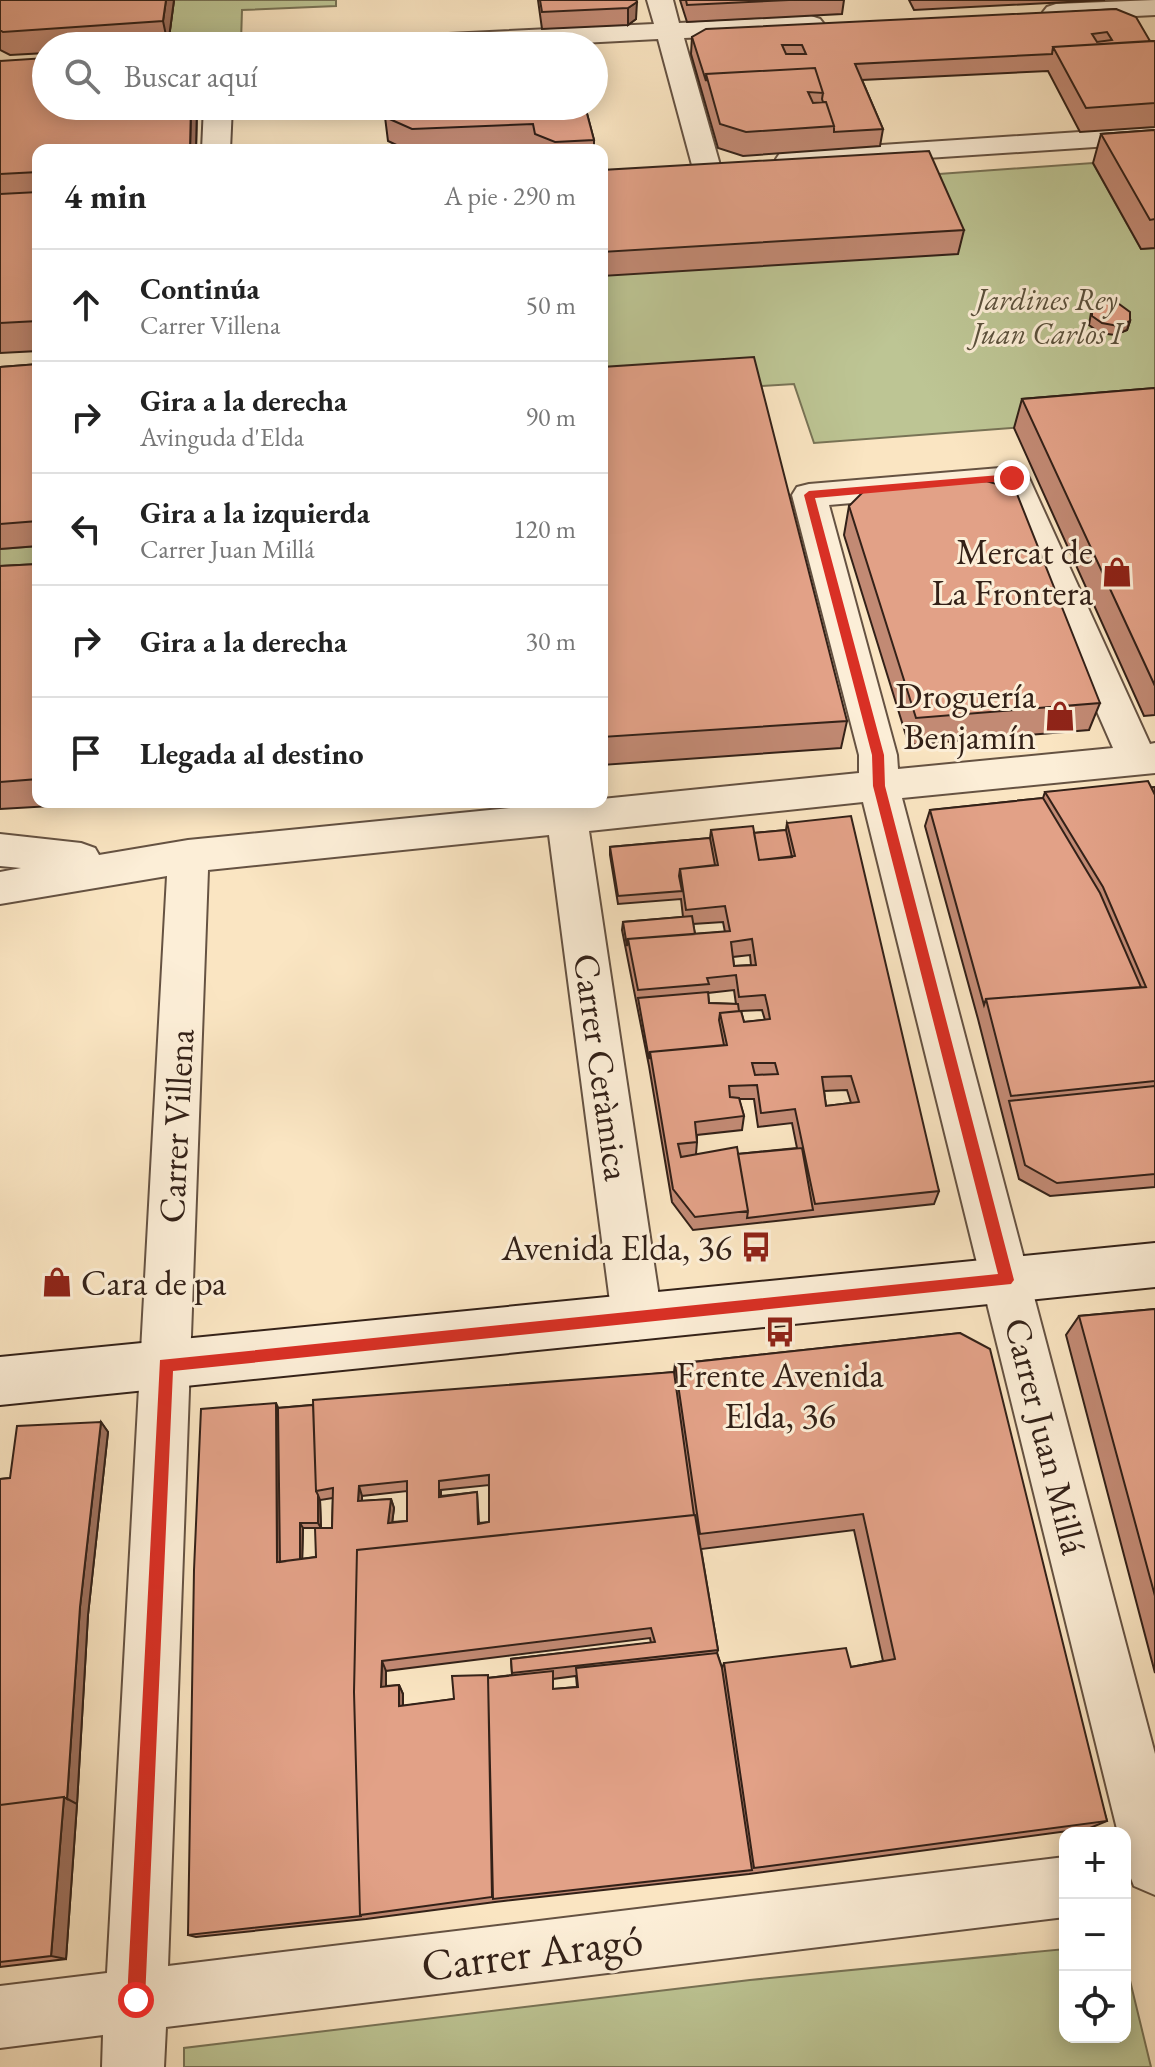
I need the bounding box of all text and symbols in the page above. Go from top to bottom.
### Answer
search box [32,32,608,120]
icon: search [60,54,104,98]
text: Buscar aquí [124,57,258,96]
text: 4 min [64,174,147,218]
text: A pie · 290 m [444,179,576,213]
text: Continúa [140,269,260,308]
park label: Jardines Rey Juan Carlos I [966,280,1125,353]
icon: ahead [64,283,108,327]
text: 50 m [526,288,576,322]
text: Carrer Villena [140,308,280,342]
text: Gira a la derecha [140,381,347,420]
icon: right [64,395,108,439]
text: 90 m [526,400,576,434]
text: Avinguda d'Elda [140,420,304,454]
route end [994,460,1030,496]
text: Gira a la izquierda [140,493,370,532]
icon: left [64,507,108,551]
text: 120 m [513,512,576,546]
place label: Mercat de La Frontera [931,528,1094,616]
text: Carrer Juan Millá [140,532,315,566]
shop icon: Mercat de La Frontera [1100,555,1134,589]
icon: right [64,619,108,663]
text: Gira a la derecha [140,622,347,661]
text: 30 m [526,624,576,658]
place label: Droguería Benjamín [895,672,1037,760]
shop icon: Droguería Benjamín [1043,699,1077,733]
icon: arrive [64,731,108,775]
text: Llegada al destino [140,734,364,773]
street label: Carrer Ceràmica [563,951,641,1184]
street label: Carrer Villena [147,1027,205,1224]
place label: Avenida Elda, 36 [501,1224,732,1271]
bus stop icon: Avenida Elda, 36 [739,1230,773,1264]
place label: Cara de pa [81,1259,227,1306]
shop icon: Cara de pa [40,1265,74,1299]
street label: Carrer Juan Millá [994,1313,1098,1560]
bus stop icon: Frente Avenida Elda, 36 [763,1315,797,1349]
place label: Frente Avenida Elda, 36 [676,1351,885,1439]
map controls [1059,1827,1131,2043]
button: + [1059,1827,1131,1899]
button: − [1059,1899,1131,1971]
street label: Carrer Aragó [418,1910,646,1994]
button: locate [1059,1971,1131,2043]
route start [118,1982,154,2018]

